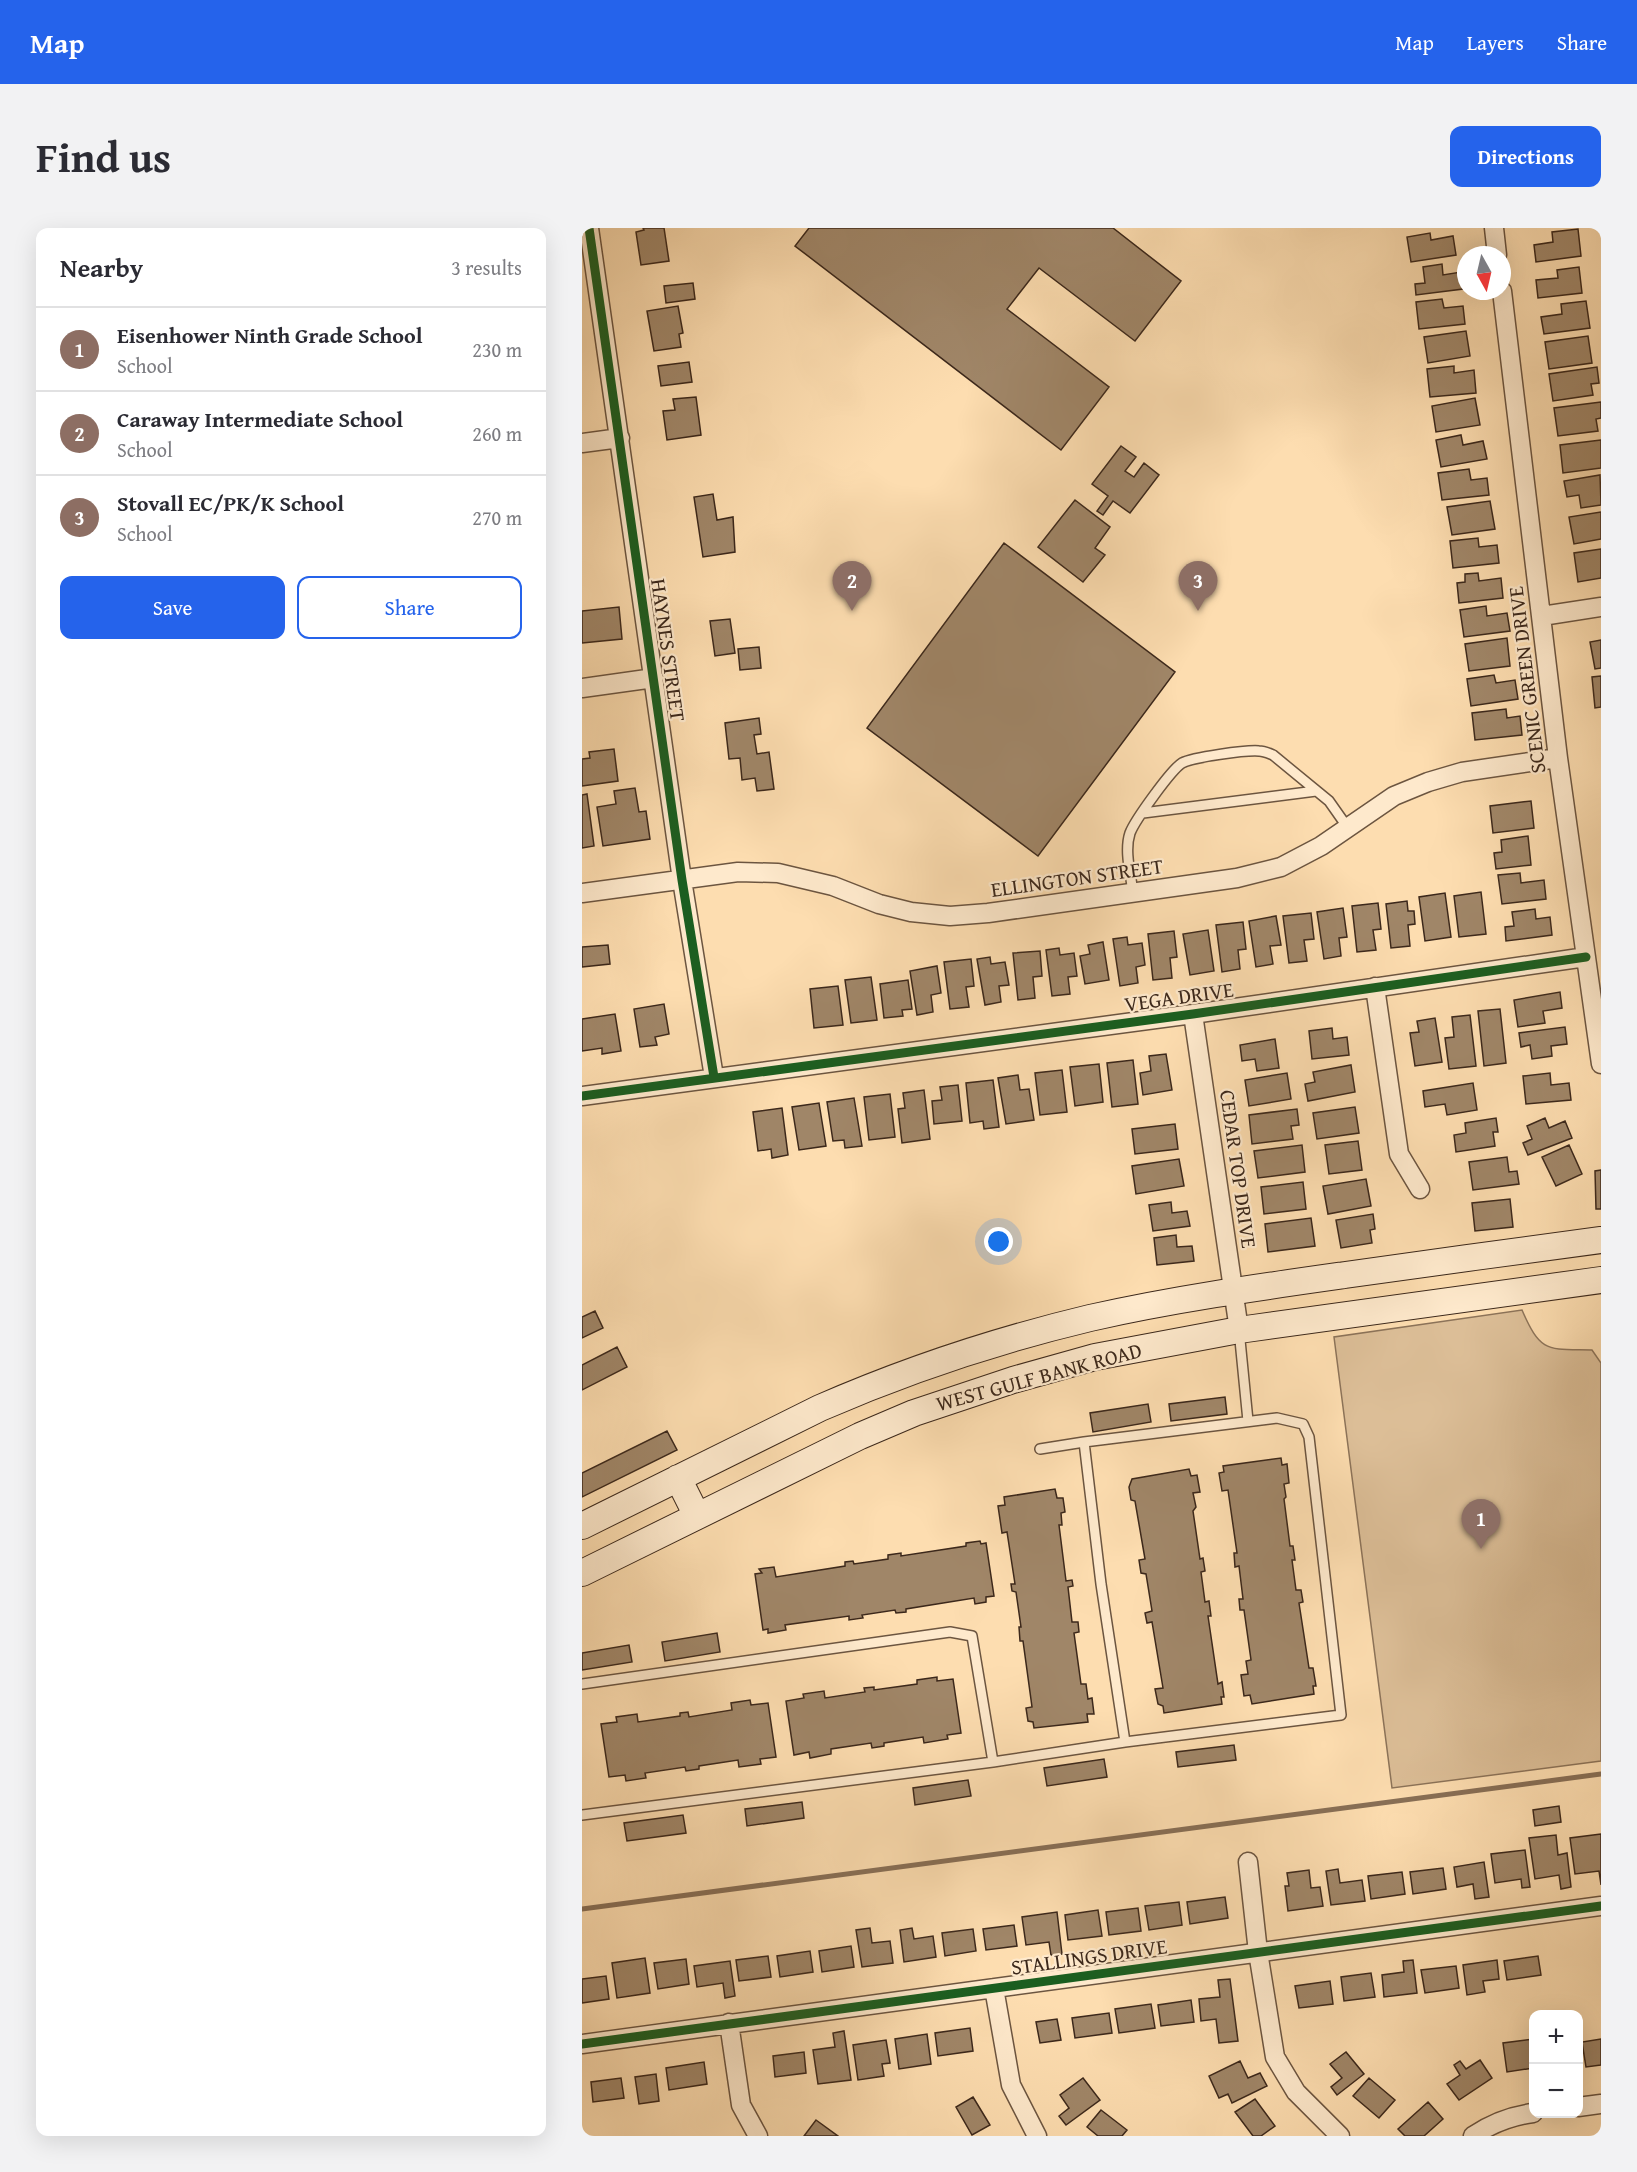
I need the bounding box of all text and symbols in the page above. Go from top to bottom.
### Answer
text: Map [30,22,84,63]
text: Map [1395,27,1434,58]
text: Layers [1467,27,1524,58]
text: Share [1557,27,1607,58]
text: Find us [36,126,171,187]
button: Directions [1450,126,1601,187]
north arrow [1457,246,1511,300]
text: Nearby [60,248,143,287]
text: 3 results [451,253,522,282]
text: Eisenhower Ninth Grade School [117,319,423,351]
text: 1 [74,335,85,364]
text: 230 m [472,335,522,364]
text: School [117,351,173,380]
text: Caraway Intermediate School [117,403,403,435]
text: 2 [74,419,85,448]
text: 260 m [472,419,522,448]
text: School [117,435,173,464]
text: Stovall EC/PK/K School [117,487,344,519]
text: 3 [74,503,85,532]
text: 270 m [472,503,522,532]
text: School [117,519,173,548]
pin: 2 [832,562,872,611]
pin: 3 [1178,562,1218,611]
button: Save [60,576,285,639]
button: Share [297,576,522,639]
street label: HAYNES STREET [643,577,694,724]
street label: SCENIC GREEN DRIVE [1500,584,1553,775]
street label: ELLINGTON STREET [989,850,1165,905]
street label: VEGA DRIVE [1122,973,1236,1019]
street label: CEDAR TOP DRIVE [1212,1088,1265,1251]
your location [984,1227,1013,1256]
street label: WEST GULF BANK ROAD [933,1334,1145,1419]
pin: 1 [1462,1500,1500,1549]
street label: STALLINGS DRIVE [1009,1930,1169,1983]
map controls [1529,2010,1583,2118]
button: + [1529,2010,1583,2064]
button: − [1529,2064,1583,2118]

